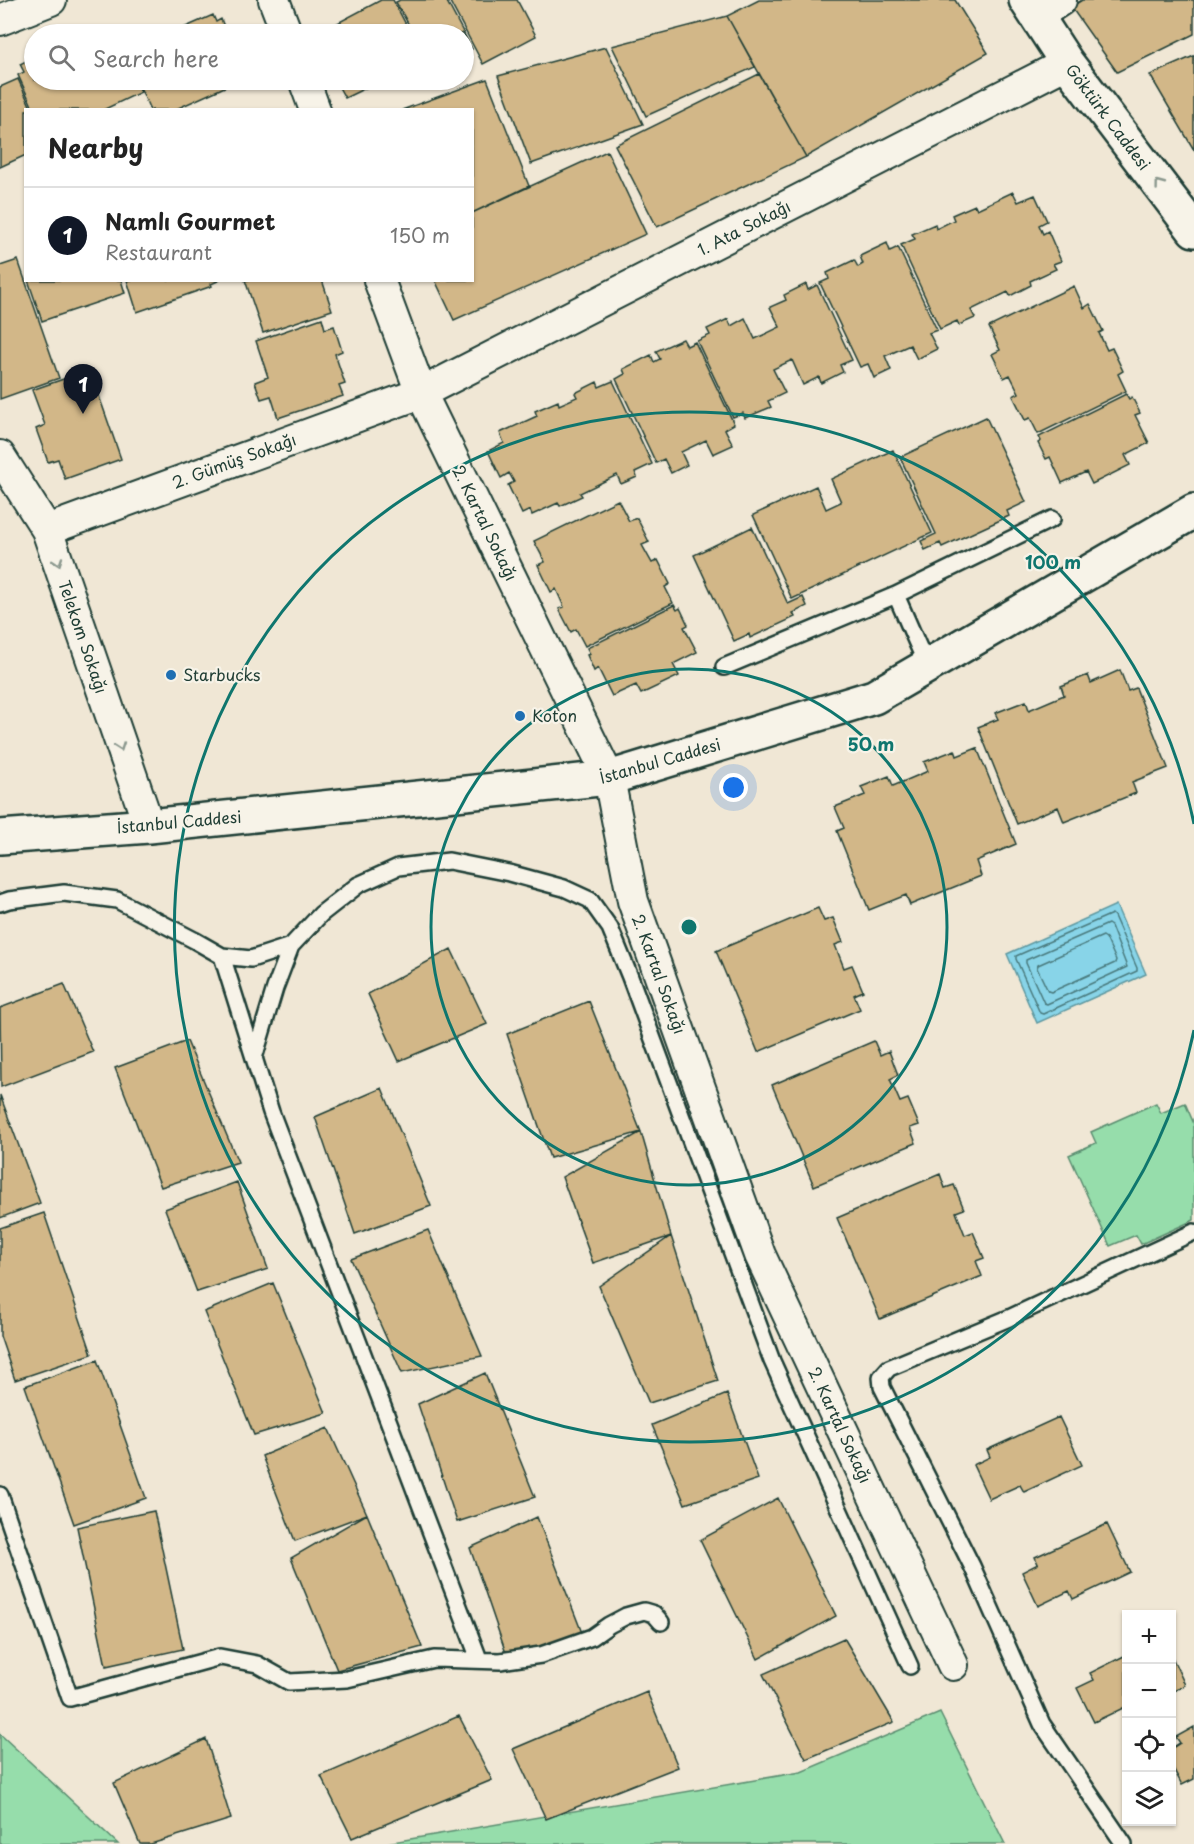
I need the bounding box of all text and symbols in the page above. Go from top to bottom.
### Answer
search box [24,24,474,90]
icon: search [45,41,78,74]
text: Search here [93,41,219,74]
street label: Göktürk Caddesi [1061,58,1157,175]
text: Nearby [48,128,143,167]
one-way arrow [1155,180,1166,191]
street label: 1. Ata Sokağı [693,193,794,261]
text: Namlı Gourmet [105,204,275,237]
text: 1 [63,220,72,250]
text: 150 m [390,220,450,250]
text: Restaurant [105,237,212,267]
pin: 1 [64,364,103,414]
street label: 2. Gümüş Sokağı [168,426,299,494]
street label: 2. Kartal Sokağı [448,461,524,584]
text: 100 m [1025,548,1081,575]
one-way arrow [50,556,63,567]
street label: Telekom Sokağı [53,577,115,696]
place label: Starbucks [183,662,261,686]
marker: Starbucks [164,668,178,682]
place label: Koton [532,703,577,727]
marker: Koton [513,709,527,723]
text: 50 m [848,730,894,757]
street label: İstanbul Caddesi [596,731,723,789]
one-way arrow [113,741,126,752]
your location [719,773,748,802]
street label: İstanbul Caddesi [116,804,242,838]
street label: 2. Kartal Sokağı [627,910,693,1037]
centre of rings [679,917,699,937]
street label: 2. Kartal Sokağı [803,1362,878,1487]
map controls [1122,1610,1176,1826]
button: + [1122,1610,1176,1664]
button: − [1122,1664,1176,1718]
button: locate [1122,1718,1176,1772]
button: layers [1122,1772,1176,1826]

